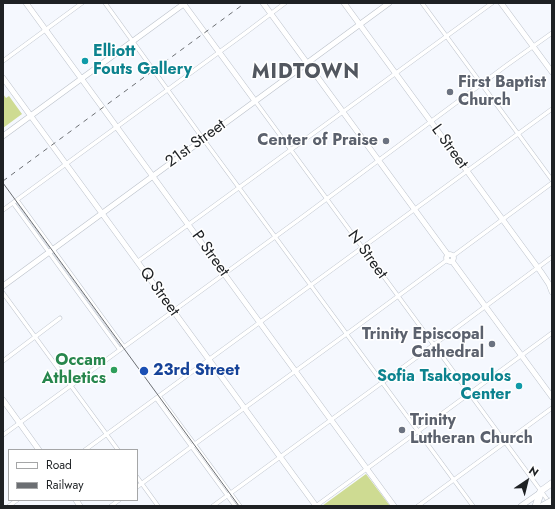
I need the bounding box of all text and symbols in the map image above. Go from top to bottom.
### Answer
place label: Elliott Fouts Gallery [93,42,192,80]
marker: Elliott Fouts Gallery [80,56,90,66]
district label: MIDTOWN [252,61,360,85]
place label: First Baptist Church [458,73,546,111]
marker: First Baptist Church [445,87,455,97]
street label: 21st Street [162,116,230,172]
street label: L Street [426,121,472,173]
place label: Center of Praise [257,131,378,151]
marker: Center of Praise [381,136,391,146]
street label: P Street [187,227,233,281]
street label: N Street [343,227,391,283]
street label: Q Street [135,264,183,320]
place label: Trinity Episcopal Cathedral [362,325,484,363]
marker: Trinity Episcopal Cathedral [487,339,497,349]
place label: Occam Athletics [42,351,106,389]
place label: 23rd Street [153,361,240,381]
marker: Occam Athletics [109,365,119,375]
marker: 23rd Street [138,365,150,377]
place label: Sofia Tsakopoulos Center [377,367,511,405]
marker: Sofia Tsakopoulos Center [514,381,524,391]
place label: Trinity Lutheran Church [410,411,533,449]
marker: Trinity Lutheran Church [397,425,407,435]
legend [8,449,138,501]
text: Road [46,456,72,474]
north arrow [507,461,547,501]
text: N [526,462,542,480]
text: Railway [46,476,84,494]

